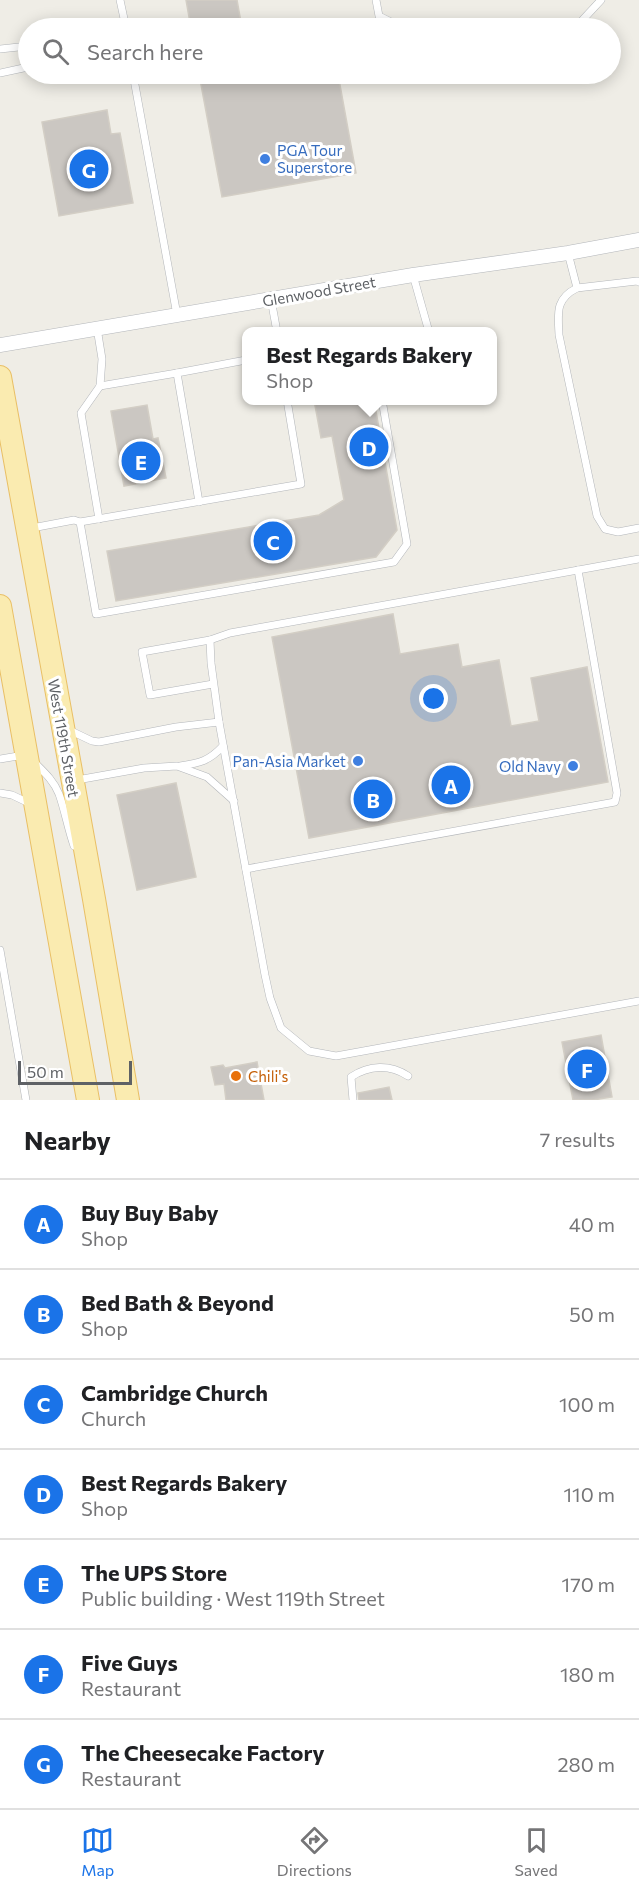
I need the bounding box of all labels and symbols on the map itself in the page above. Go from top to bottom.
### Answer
place label: PGA Tour Superstore [277,141,352,176]
pin: G [70,146,109,192]
marker: PGA Tour Superstore [258,152,272,166]
street label: Glenwood Street [261,272,377,310]
pin: D [350,424,388,470]
pin: E [122,438,160,484]
pin: C [254,518,292,564]
street label: West 119th Street [45,677,83,799]
your location [419,684,448,713]
place label: Pan-Asia Market [233,752,346,770]
marker: Pan-Asia Market [351,754,365,768]
place label: Old Navy [499,757,561,775]
marker: Old Navy [566,759,580,773]
pin: A [432,762,470,808]
pin: B [354,776,392,822]
pin: F [568,1046,606,1092]
scale bar [18,1058,132,1086]
place label: Chili's [248,1067,288,1085]
marker: Chili's [229,1069,243,1083]

